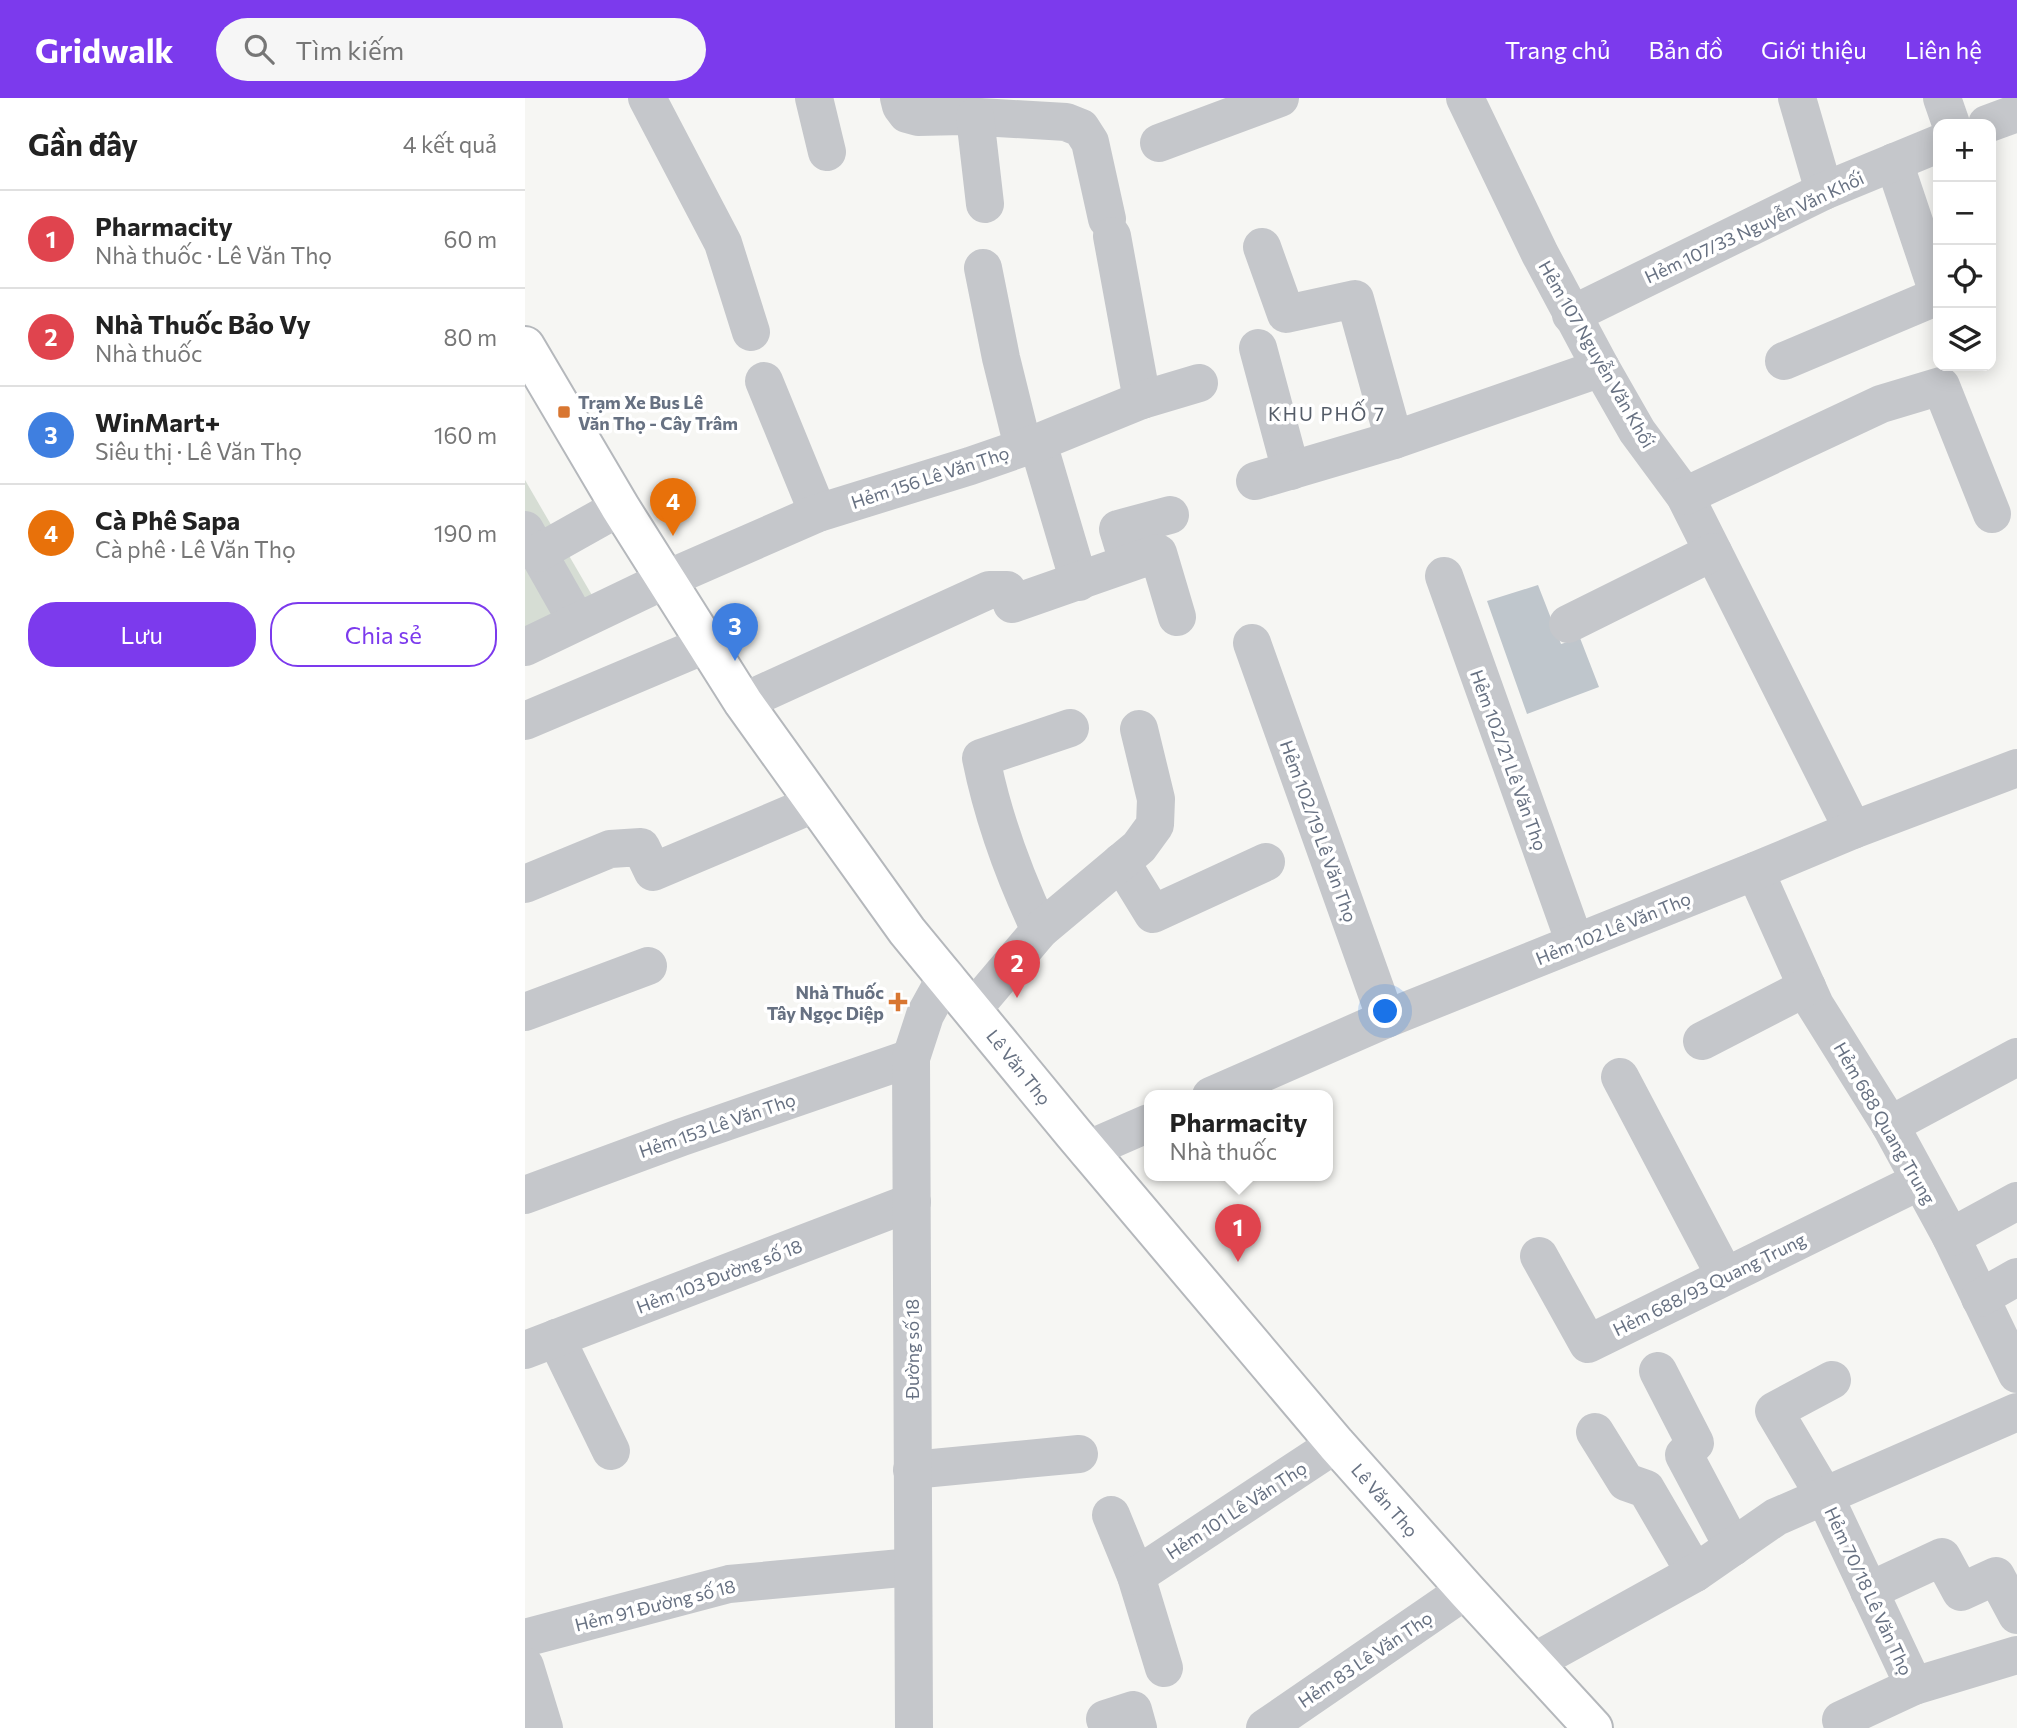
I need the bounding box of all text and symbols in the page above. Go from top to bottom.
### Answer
search box [216,18,706,81]
text: Gridwalk [35,29,174,70]
icon: search [240,30,278,68]
text: Tìm kiếm [296,34,404,65]
text: Trang chủ [1505,35,1611,64]
text: Bản đồ [1649,35,1723,64]
text: Giới thiệu [1761,35,1867,64]
text: Liên hệ [1905,35,1982,64]
map controls [1933,119,1996,371]
button: + [1933,119,1996,182]
text: Gần đây [28,125,138,162]
text: 4 kết quả [403,130,497,158]
street label: Hẻm 107/33 Nguyễn Văn Khối [1641,166,1867,288]
button: − [1933,182,1996,245]
text: Pharmacity [95,210,233,241]
text: 1 [46,225,56,253]
text: 60 m [444,225,497,253]
text: Nhà thuốc · Lê Văn Thọ [95,241,332,269]
button: locate [1933,245,1996,308]
street label: Hẻm 107 Nguyễn Văn Khối [1534,257,1660,451]
text: Nhà Thuốc Bảo Vy [95,308,311,339]
button: layers [1933,308,1996,371]
text: 2 [44,323,58,351]
text: 80 m [444,323,497,351]
text: Nhà thuốc [95,339,202,367]
place label: Trạm Xe Bus Lê Văn Thọ - Cây Trâm [578,391,738,434]
district label: KHU PHỐ 7 [1268,399,1386,425]
marker: Trạm Xe Bus Lê Văn Thọ - Cây Trâm [556,404,572,420]
text: WinMart+ [95,406,220,437]
text: 3 [44,421,58,449]
text: 160 m [434,421,497,449]
text: Siêu thị · Lê Văn Thọ [95,437,302,465]
street label: Hẻm 156 Lê Văn Thọ [848,441,1012,513]
pin: 4 [650,478,696,536]
text: Cà Phê Sapa [95,504,240,535]
text: 4 [44,519,58,547]
text: 190 m [434,519,497,547]
text: Cà phê · Lê Văn Thọ [95,535,296,563]
button: Lưu [28,602,256,667]
button: Chia sẻ [270,602,497,667]
pin: 3 [712,603,758,661]
street label: Hẻm 102/21 Lê Văn Thọ [1466,666,1552,854]
street label: Hẻm 102/19 Lê Văn Thọ [1276,737,1362,925]
street label: Hẻm 102 Lê Văn Thọ [1532,887,1694,969]
pin: 2 [994,940,1040,998]
place label: Nhà Thuốc Tây Ngọc Diệp [767,981,884,1024]
marker: Nhà Thuốc Tây Ngọc Diệp [890,994,906,1010]
your location [1368,994,1402,1028]
street label: Lê Văn Thọ [982,1025,1056,1109]
street label: Hẻm 688 Quang Trung [1830,1038,1940,1208]
street label: Hẻm 153 Lê Văn Thọ [636,1088,798,1162]
popup [1144,1090,1333,1181]
text: Pharmacity [1170,1106,1307,1137]
text: Nhà thuốc [1170,1137,1277,1165]
pin: 1 [1215,1204,1261,1262]
street label: Hẻm 688/93 Quang Trung [1609,1228,1809,1340]
street label: Hẻm 103 Đường số 18 [633,1234,805,1318]
street label: Đường số 18 [901,1299,923,1400]
street label: Hẻm 101 Lê Văn Thọ [1162,1456,1310,1564]
street label: Lê Văn Thọ [1347,1459,1423,1541]
street label: Hẻm 70/18 Lê Văn Thọ [1820,1503,1918,1679]
street label: Hẻm 91 Đường số 18 [572,1574,738,1636]
street label: Hẻm 83 Lê Văn Thọ [1294,1606,1436,1712]

